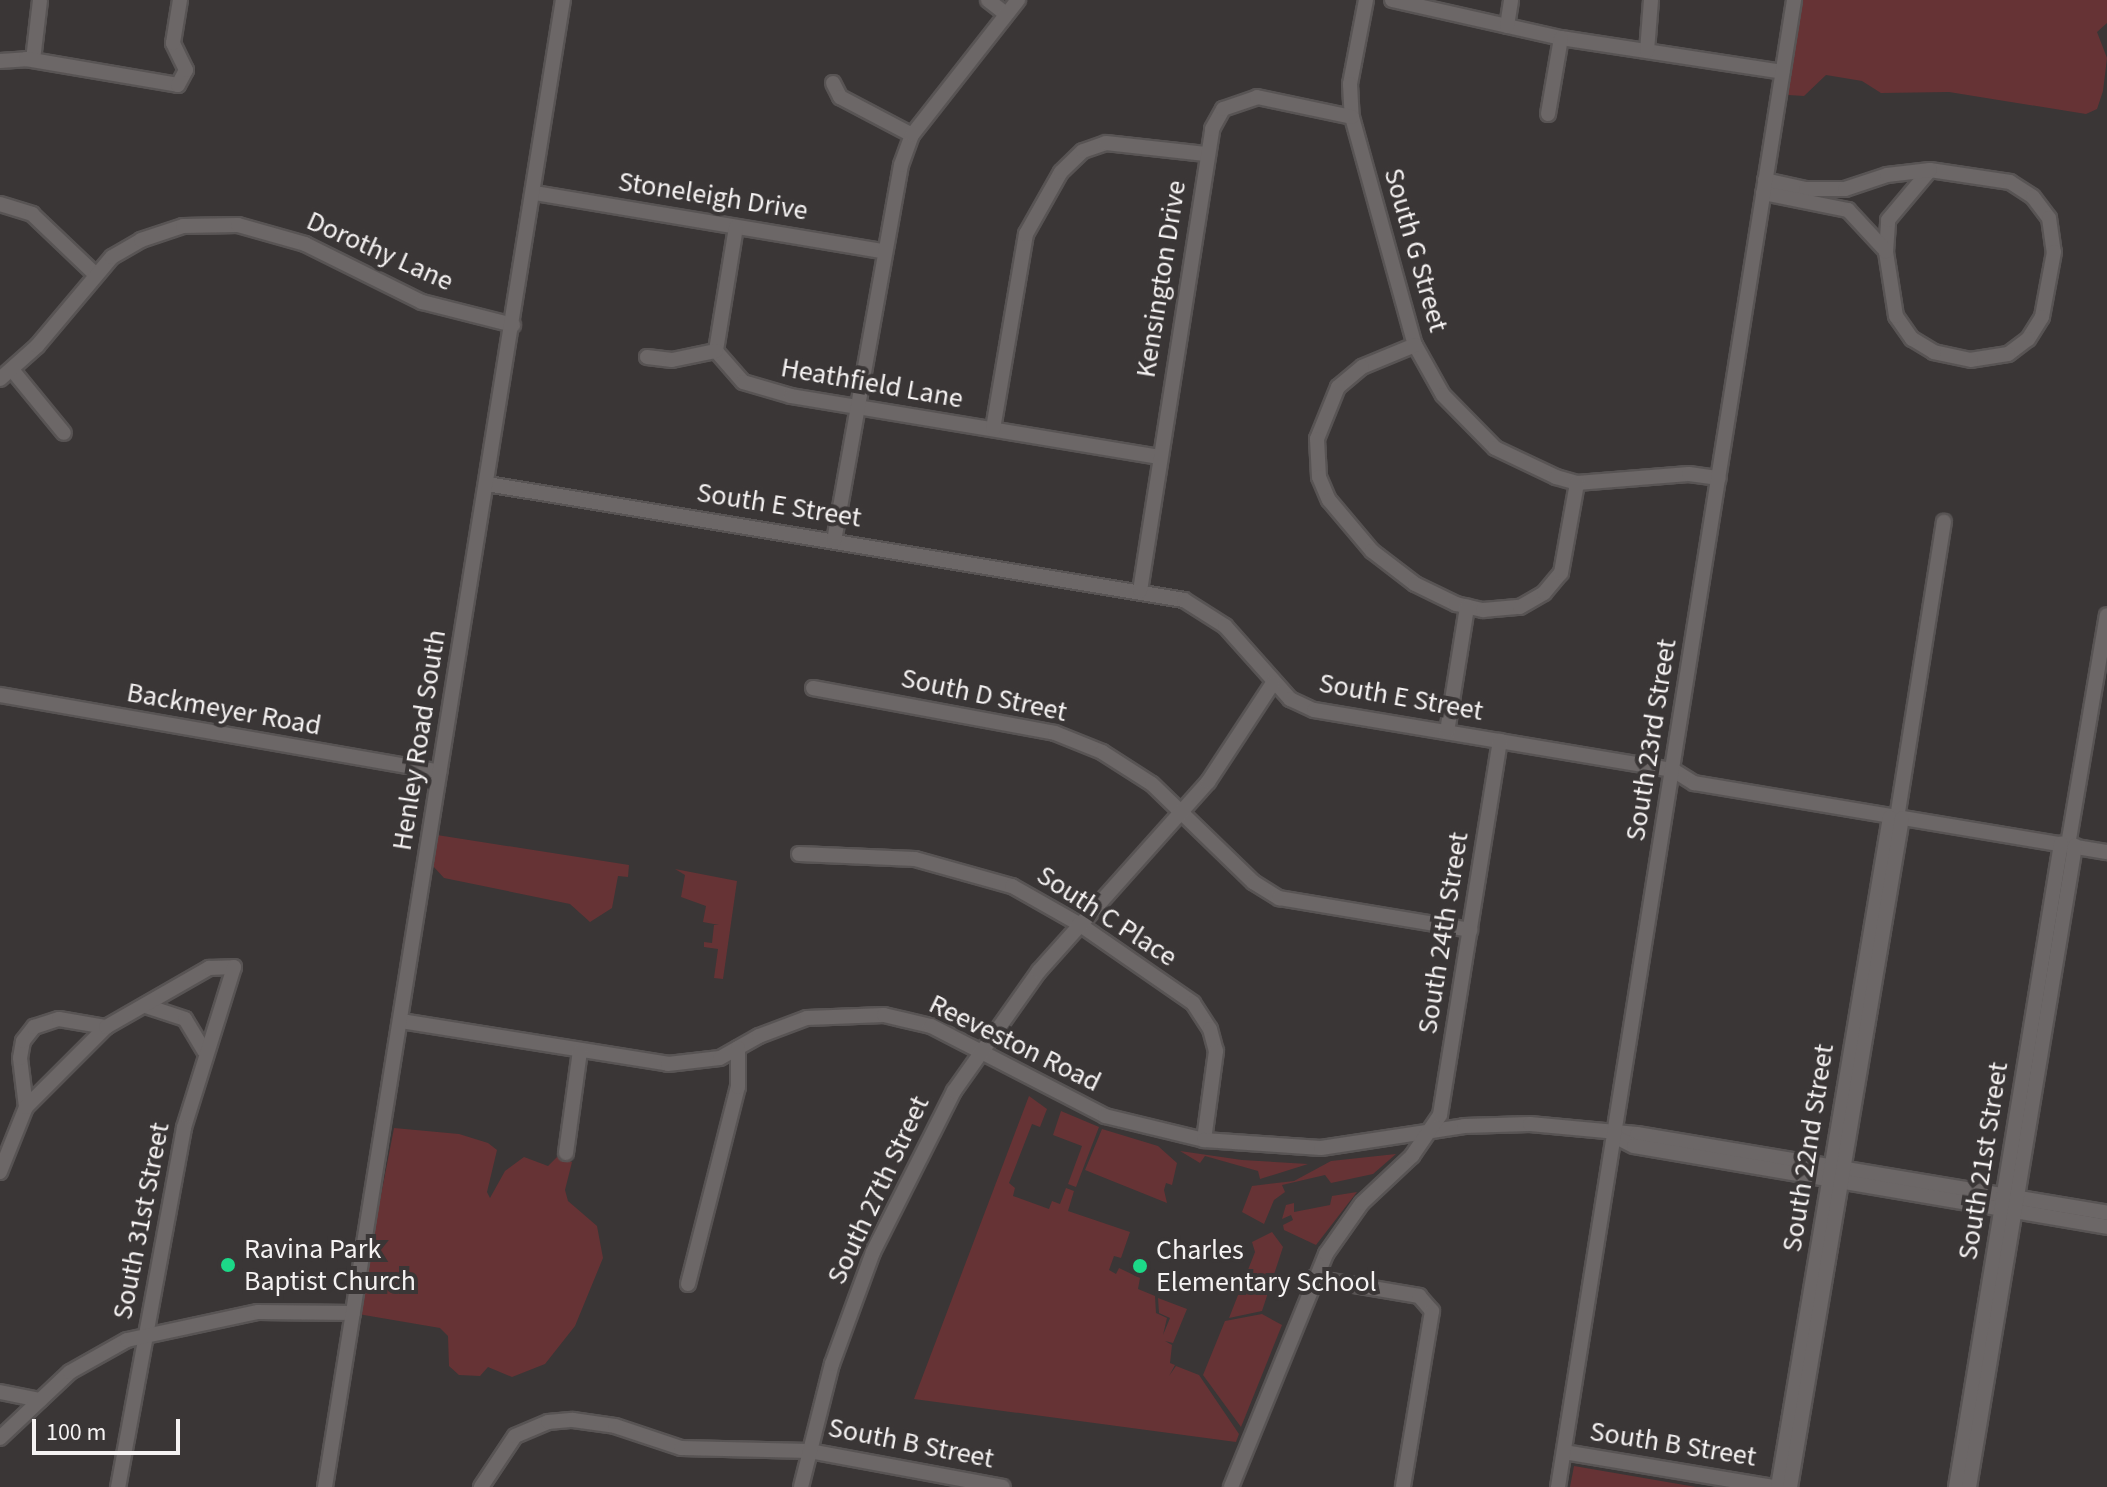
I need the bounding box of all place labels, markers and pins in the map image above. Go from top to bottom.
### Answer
place label: Ravina Park Baptist Church [244,1232,416,1298]
place label: Charles Elementary School [1156,1233,1377,1299]
marker: Ravina Park Baptist Church [219,1256,237,1274]
marker: Charles Elementary School [1131,1257,1149,1275]

